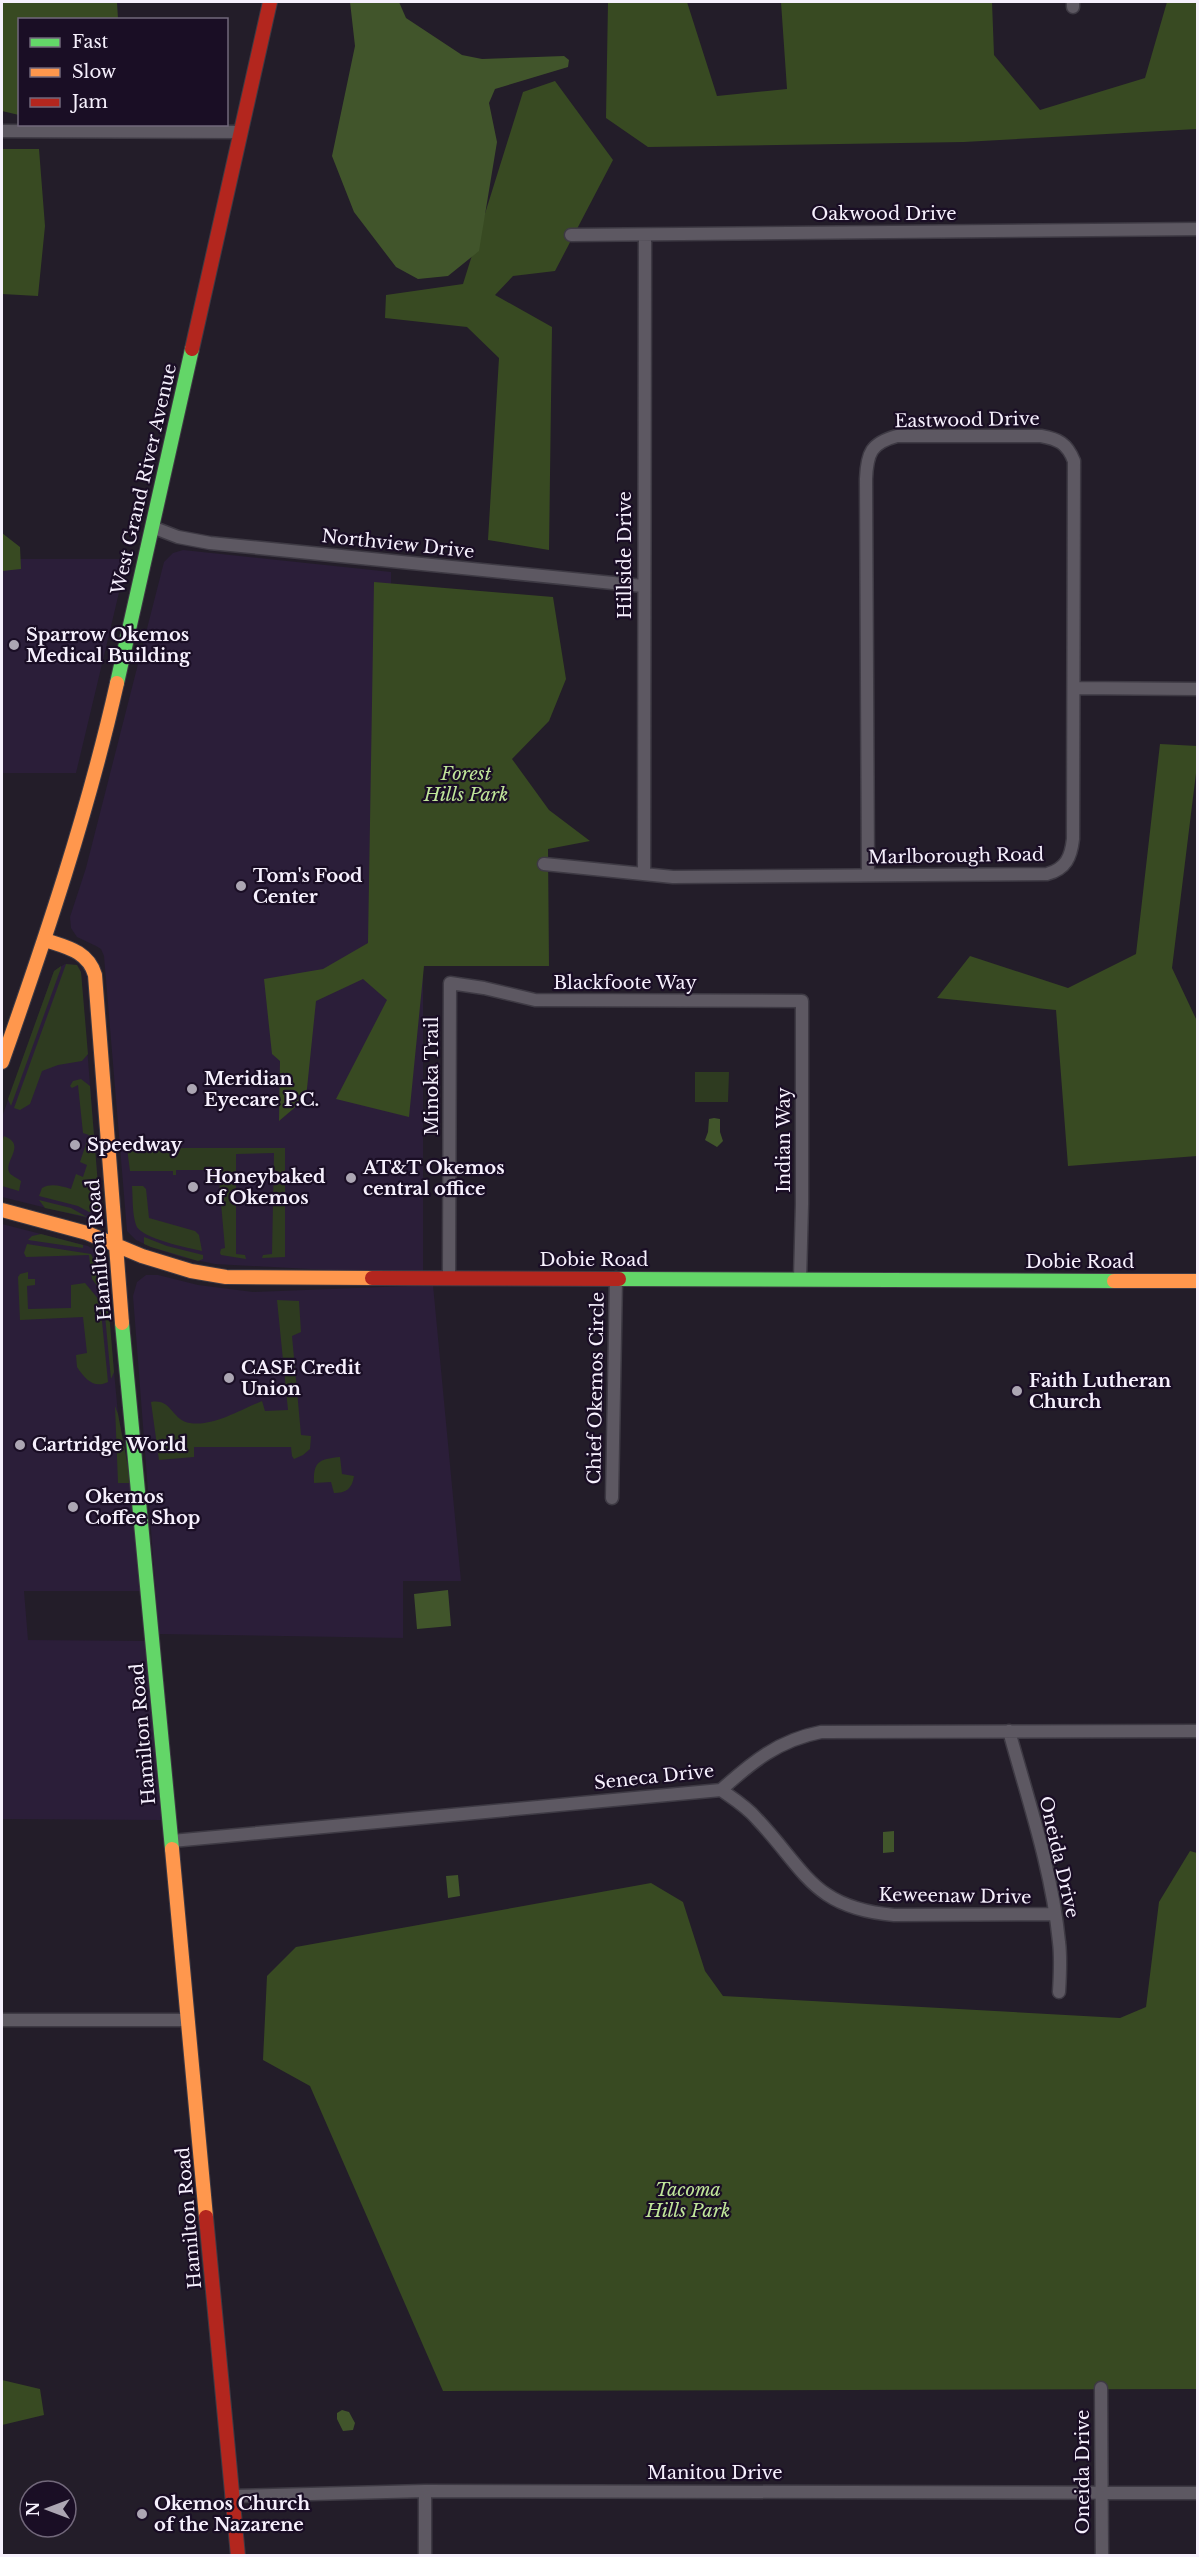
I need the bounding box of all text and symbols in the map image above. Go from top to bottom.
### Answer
legend [18,18,228,126]
text: Fast [72,31,109,53]
text: Slow [72,61,117,83]
text: Jam [70,91,108,113]
street label: Oakwood Drive [811,203,957,225]
street label: West Grand River Avenue [106,361,181,598]
street label: Eastwood Drive [894,408,1040,432]
street label: Hillside Drive [614,491,636,619]
street label: Northview Drive [321,525,475,563]
place label: Sparrow Okemos Medical Building [26,624,191,667]
marker: Sparrow Okemos Medical Building [7,638,21,652]
park label: Forest Hills Park [423,763,508,806]
street label: Marlborough Road [868,843,1044,869]
place label: Tom's Food Center [253,865,363,908]
marker: Tom's Food Center [234,879,248,893]
street label: Blackfoote Way [553,972,697,994]
street label: Minoka Trail [421,1016,443,1136]
place label: Meridian Eyecare P.C. [204,1068,319,1111]
marker: Meridian Eyecare P.C. [185,1082,199,1096]
street label: Indian Way [773,1087,795,1193]
place label: Speedway [87,1134,182,1156]
marker: Speedway [68,1138,82,1152]
place label: AT&T Okemos central office [362,1157,505,1200]
place label: Honeybaked of Okemos [205,1166,326,1209]
marker: AT&T Okemos central office [344,1171,358,1185]
street label: Hamilton Road [82,1178,116,1322]
marker: Honeybaked of Okemos [186,1180,200,1194]
street label: Dobie Road [540,1249,648,1271]
street label: Dobie Road [1026,1251,1134,1273]
street label: Chief Okemos Circle [583,1292,609,1484]
place label: CASE Credit Union [241,1357,361,1400]
place label: Faith Lutheran Church [1029,1370,1171,1413]
marker: CASE Credit Union [222,1371,236,1385]
marker: Faith Lutheran Church [1010,1384,1024,1398]
place label: Cartridge World [32,1434,187,1456]
marker: Cartridge World [13,1438,27,1452]
place label: Okemos Coffee Shop [85,1486,200,1529]
marker: Okemos Coffee Shop [66,1500,80,1514]
street label: Hamilton Road [126,1662,160,1806]
street label: Seneca Drive [593,1760,715,1794]
street label: Oneida Drive [1034,1794,1084,1920]
street label: Keweenaw Drive [878,1884,1032,1908]
street label: Hamilton Road [172,2146,206,2290]
park label: Tacoma Hills Park [645,2179,730,2222]
street label: Oneida Drive [1072,2410,1094,2534]
street label: Manitou Drive [647,2462,783,2484]
north arrow [18,2479,78,2539]
place label: Okemos Church of the Nazarene [154,2493,310,2536]
text: N [23,2501,43,2517]
marker: Okemos Church of the Nazarene [135,2507,149,2521]

